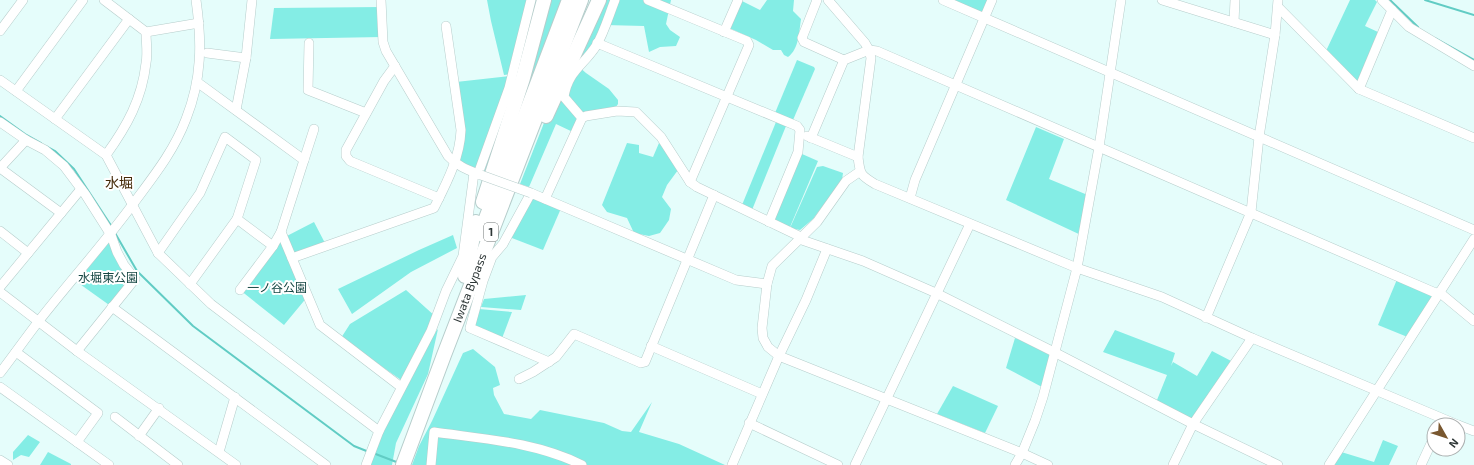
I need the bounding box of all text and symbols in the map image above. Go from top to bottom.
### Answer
district label: 水堀 [105,174,133,191]
road number: 1 [484,223,498,241]
street label: Iwata Bypass [449,251,489,324]
park label: 水堀東公園 [78,270,138,284]
park label: 一ノ谷公園 [247,280,307,294]
north arrow [1426,417,1466,457]
text: N [1447,436,1462,451]

